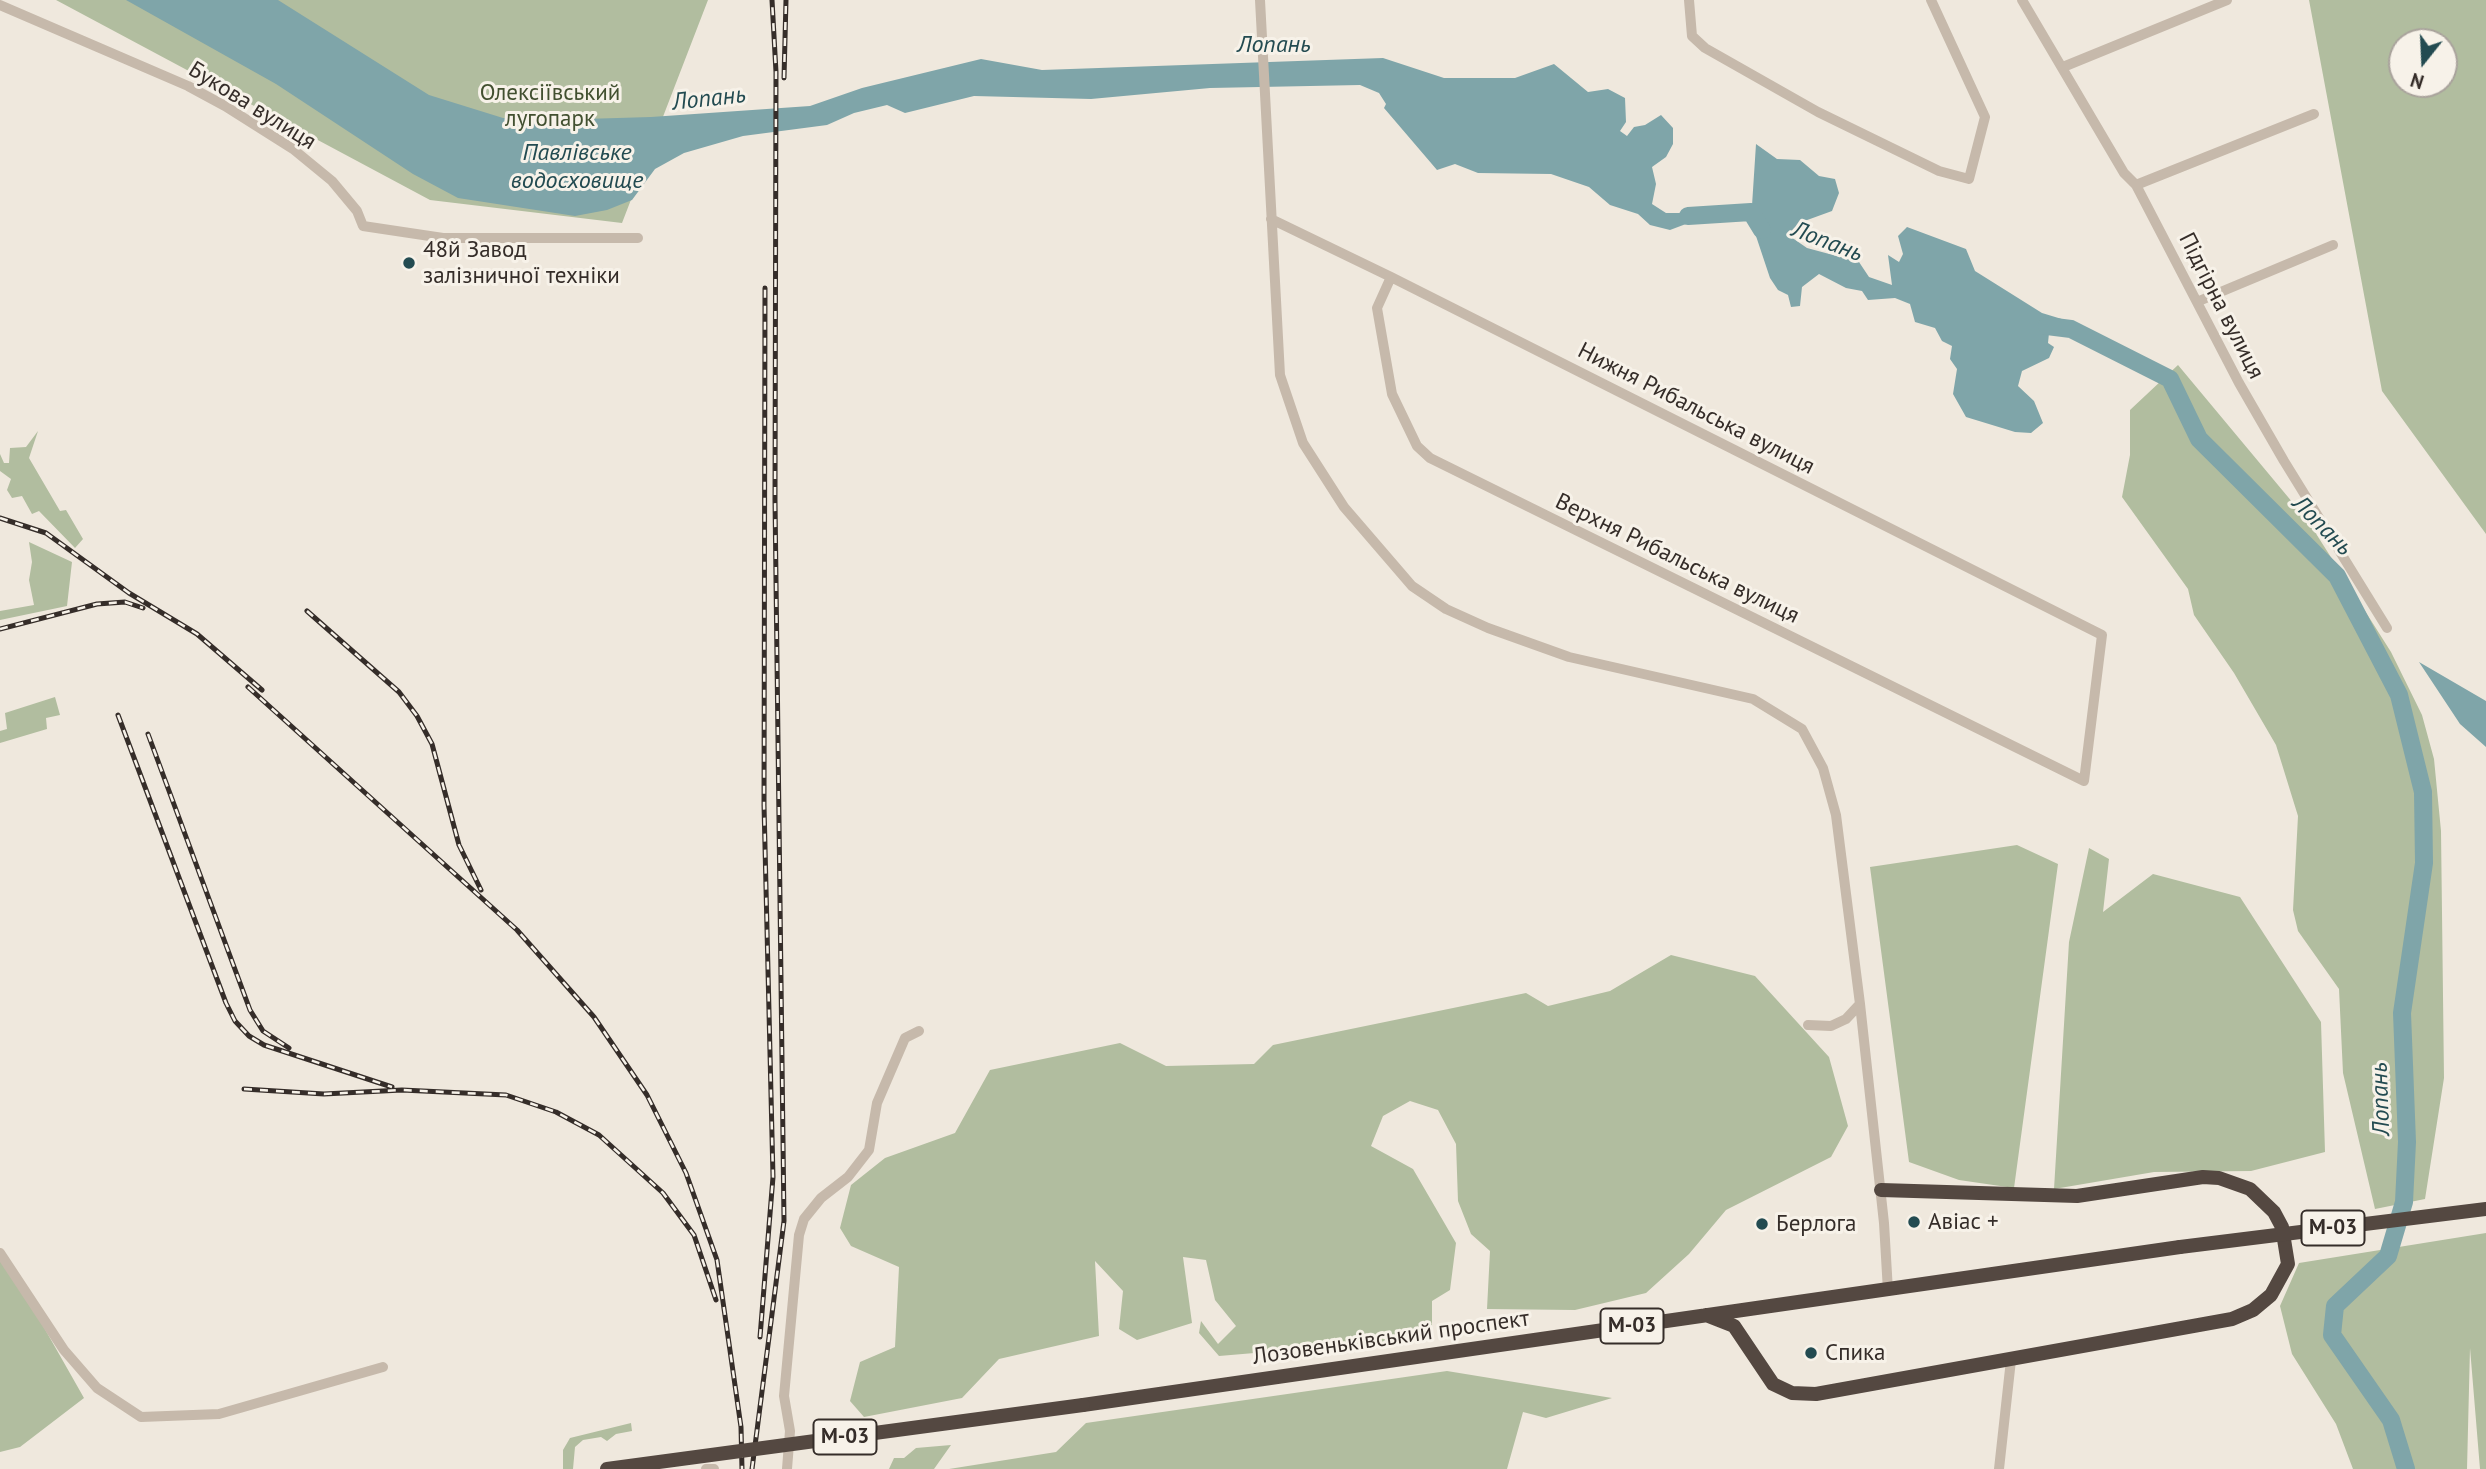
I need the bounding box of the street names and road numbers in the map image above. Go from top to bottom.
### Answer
street label: Букова вулиця [183,56,321,156]
street label: Підгірна вулиця [2172,228,2270,384]
street label: Нижня Рибальська вулиця [1573,337,1819,481]
street label: Верхня Рибальська вулиця [1551,488,1803,630]
road number: М-03 [2302,1210,2364,1246]
street label: Лозовеньківський проспект [1251,1305,1531,1371]
road number: М-03 [1600,1308,1664,1344]
road number: М-03 [814,1420,876,1454]

